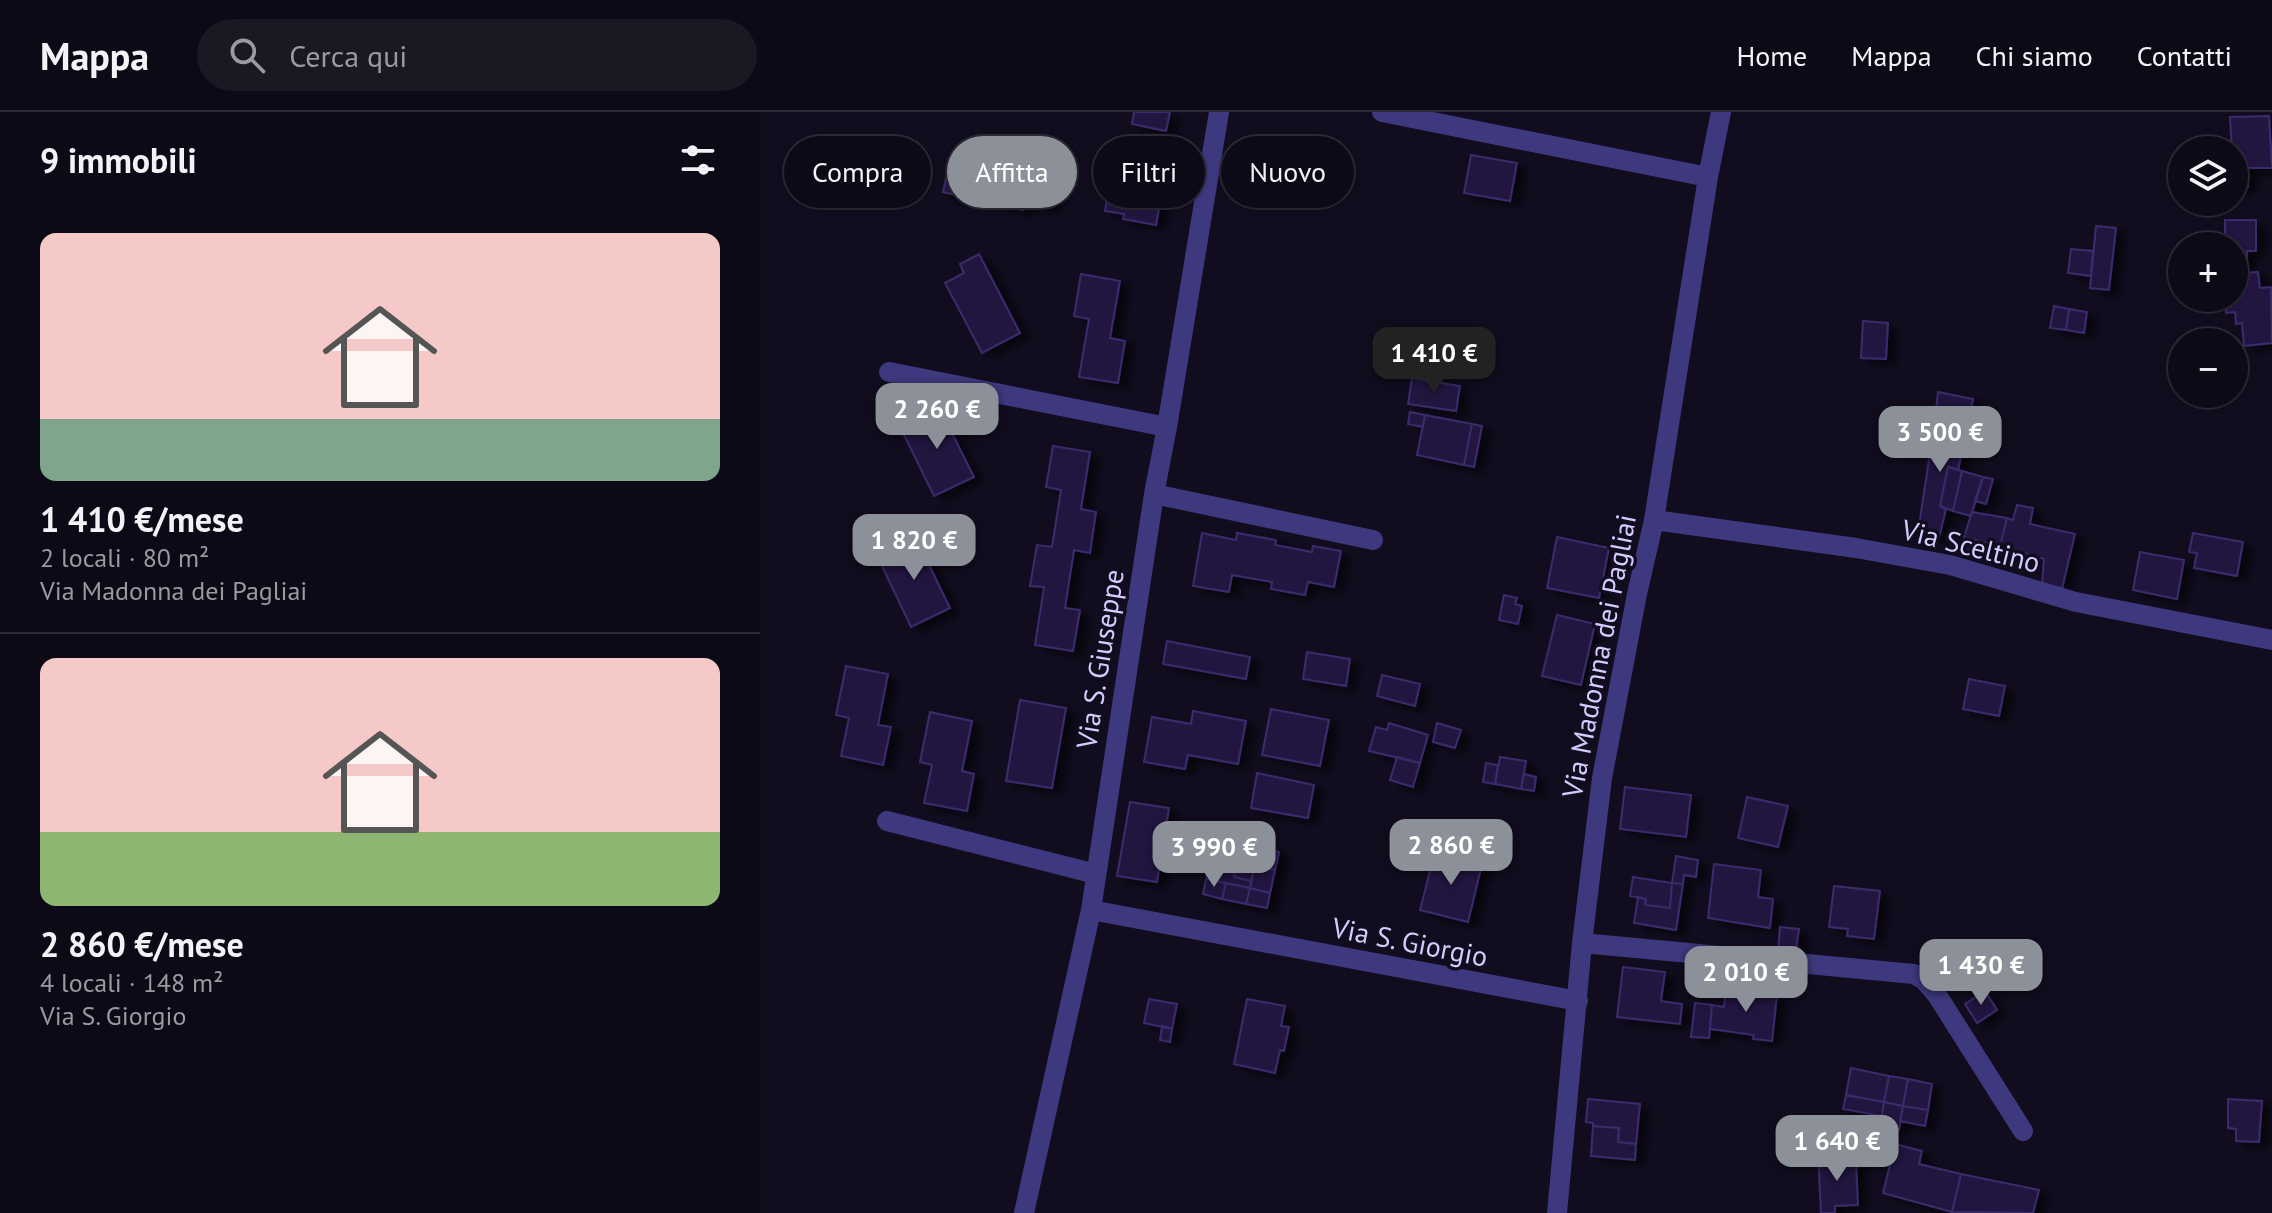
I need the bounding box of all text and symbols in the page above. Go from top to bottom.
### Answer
search box [197,19,757,91]
text: Mappa [40,31,149,80]
icon: search [225,33,269,77]
text: Cerca qui [289,36,407,75]
text: Home [1737,37,1807,74]
text: Mappa [1851,37,1932,74]
text: Chi siamo [1976,37,2093,74]
text: Contatti [2137,37,2232,74]
chip: Compra [784,136,931,208]
chip: Affitta [947,136,1077,208]
chip: Filtri [1093,136,1205,208]
chip: Nuovo [1221,136,1354,208]
map controls [2168,136,2248,408]
button: layers [2168,136,2248,216]
text: 9 immobili [40,138,197,182]
icon: filters [676,138,720,182]
button: + [2168,232,2248,312]
icon: home [308,285,452,429]
pin: 1 410 € [1360,327,1508,395]
button: − [2168,328,2248,408]
text: 1 410 € [1391,336,1477,369]
pin: 2 260 € [863,383,1011,451]
text: 2 260 € [894,392,980,425]
pin: 3 500 € [1866,406,2014,474]
text: 3 500 € [1897,415,1983,448]
text: 1 410 €/mese [40,497,244,541]
street label: Via Sceltino [1897,510,2044,581]
street label: Via Madonna dei Pagliai [1553,511,1644,802]
pin: 1 820 € [840,514,988,582]
text: 1 820 € [871,523,957,556]
text: 2 locali · 80 m² [40,541,209,574]
street label: Via S. Giuseppe [1067,567,1132,752]
text: Via Madonna dei Pagliai [40,574,307,607]
icon: home [308,710,452,854]
pin: 2 860 € [1377,819,1525,887]
pin: 3 990 € [1140,821,1288,889]
text: 2 860 € [1408,828,1494,861]
text: 3 990 € [1171,830,1257,863]
street label: Via S. Giorgio [1328,908,1491,975]
text: 2 860 €/mese [40,922,244,966]
pin: 1 430 € [1907,939,2055,1007]
pin: 2 010 € [1672,946,1820,1014]
text: 1 430 € [1938,948,2024,981]
text: 2 010 € [1703,955,1789,988]
text: 4 locali · 148 m² [40,966,223,999]
text: Via S. Giorgio [40,999,186,1032]
pin: 1 640 € [1763,1115,1911,1183]
text: 1 640 € [1794,1124,1880,1157]

